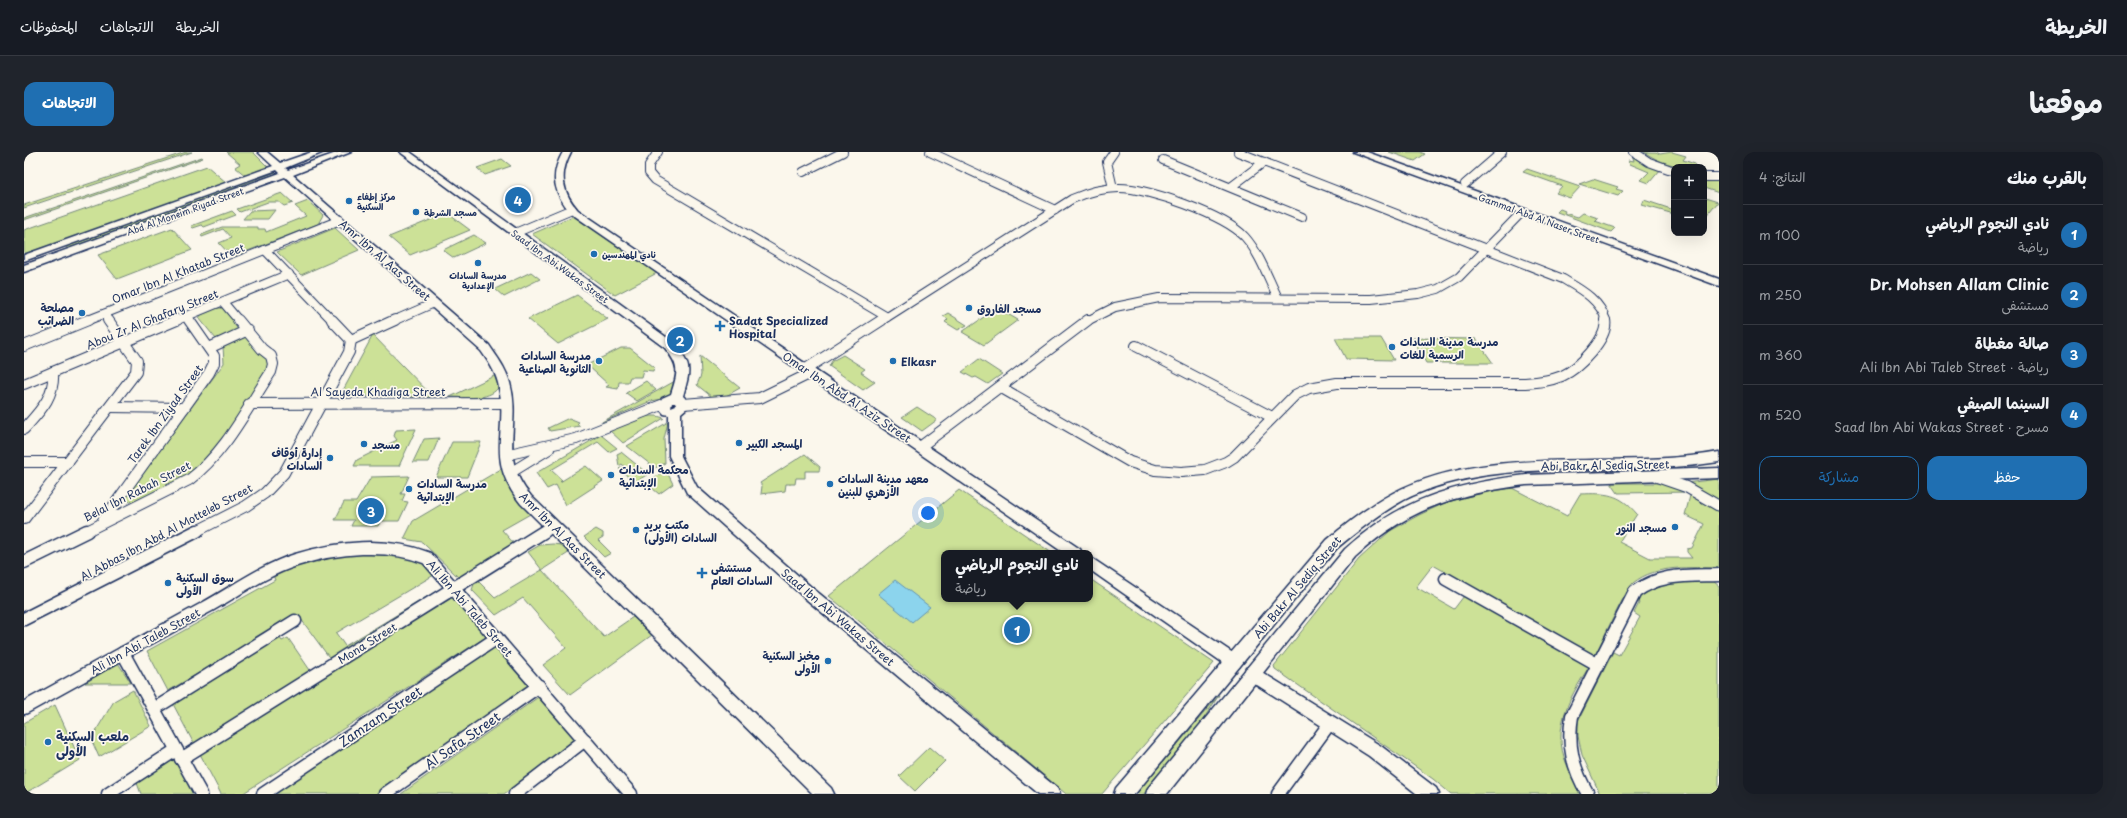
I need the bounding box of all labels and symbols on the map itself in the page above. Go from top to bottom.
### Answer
street label: Abd Al Moneim Riyad Street [125,183,246,239]
pin: 4 [505,185,531,215]
place label: مركز إطفاء السكنية [357,189,396,213]
street label: Gammal Abd Al Naser Street [1477,190,1602,247]
marker: مركز إطفاء السكنية [344,196,354,206]
place label: مسجد الشرطة [424,205,477,219]
marker: مسجد الشرطة [411,207,421,217]
street label: Amr Ibn Al Aas Street [335,215,435,305]
street label: Saad Ibn Abi Wakas Street [508,226,612,306]
street label: Omar Ibn Al Khatab Street [109,239,247,307]
place label: نادي المهندسين [602,247,656,262]
marker: نادي المهندسين [589,249,599,259]
marker: مدرسة السادات الإعدادية [473,258,483,268]
place label: مدرسة السادات الإعدادية [449,268,507,293]
street label: Abou Zr Al Ghafary Street [83,284,221,353]
place label: مصلحة الضرائب [38,299,74,329]
place label: مسجد الفاروق [977,300,1041,317]
marker: مسجد الفاروق [964,303,974,313]
marker: مصلحة الضرائب [77,308,87,318]
place label: Sadat Specialized Hospital [729,312,828,342]
marker: Sadat Specialized Hospital [714,320,726,332]
pin: 2 [667,325,693,355]
place label: مدرسة مدينة السادات الرسمية للغات [1400,333,1499,363]
marker: مدرسة مدينة السادات الرسمية للغات [1387,342,1397,352]
place label: مدرسة السادات الثانوية الصناعية [519,347,591,377]
street label: Omar Ibn Abd Al Aziz Street [779,347,915,447]
place label: Elkasr [901,353,937,370]
marker: مدرسة السادات الثانوية الصناعية [594,356,604,366]
marker: Elkasr [888,356,898,366]
street label: Tarek Ibn Ziyad Street [123,361,207,467]
street label: Al Sayeda Khadiga Street [311,383,446,400]
place label: المسجد الكبير [746,435,803,452]
place label: مسجد [372,436,400,453]
marker: المسجد الكبير [734,438,744,448]
marker: مسجد [359,439,369,449]
place label: إدارة أوقاف السادات [271,444,322,474]
marker: إدارة أوقاف السادات [325,453,335,463]
street label: Abi Bakr Al Sediq Street [1540,455,1670,475]
street label: Belal Ibn Rabah Street [80,456,194,525]
place label: محكمة السادات الإبتدائية [619,461,689,491]
marker: محكمة السادات الإبتدائية [606,470,616,480]
place label: معهد مدينة السادات الأزهري للبنين [838,470,929,501]
place label: مدرسة السادات الإبتدائية [417,475,487,505]
street label: Al Abbas Ibn Abd Al Motteleb Street [77,479,256,585]
marker: معهد مدينة السادات الأزهري للبنين [825,479,835,489]
marker: مدرسة السادات الإبتدائية [404,484,414,494]
street label: Amr Ibn Al Aas Street [516,488,611,583]
pin: 3 [358,496,384,526]
your location [918,503,938,523]
place label: مكتب بريد السادات (الأولى) [644,516,717,546]
place label: مسجد النور [1616,519,1667,536]
marker: مسجد النور [1670,522,1680,532]
marker: مكتب بريد السادات (الأولى) [631,525,641,535]
street label: Abi Bakr Al Sediq Street [1249,532,1345,642]
street label: Ali Ibn Abi Taleb Street [423,556,517,661]
place label: مستشفى السادات العام [711,559,772,590]
street label: Saad Ibn Abi Wakas Street [778,564,899,670]
marker: مستشفى السادات العام [696,567,708,579]
place label: سوق السكنية الأولى [176,569,234,599]
marker: سوق السكنية الأولى [163,578,173,588]
street label: Ali Ibn Abi Taleb Street [87,603,204,678]
pin: 1 [1004,615,1030,645]
street label: Mona Street [334,618,400,668]
place label: مخبز السكنية الأولى [763,647,820,677]
marker: مخبز السكنية الأولى [823,656,833,666]
street label: Zamzam Street [335,681,425,751]
street label: Al Safa Street [420,707,504,773]
place label: ملعب السكنية الأولى [56,726,129,761]
marker: ملعب السكنية الأولى [43,737,53,747]

